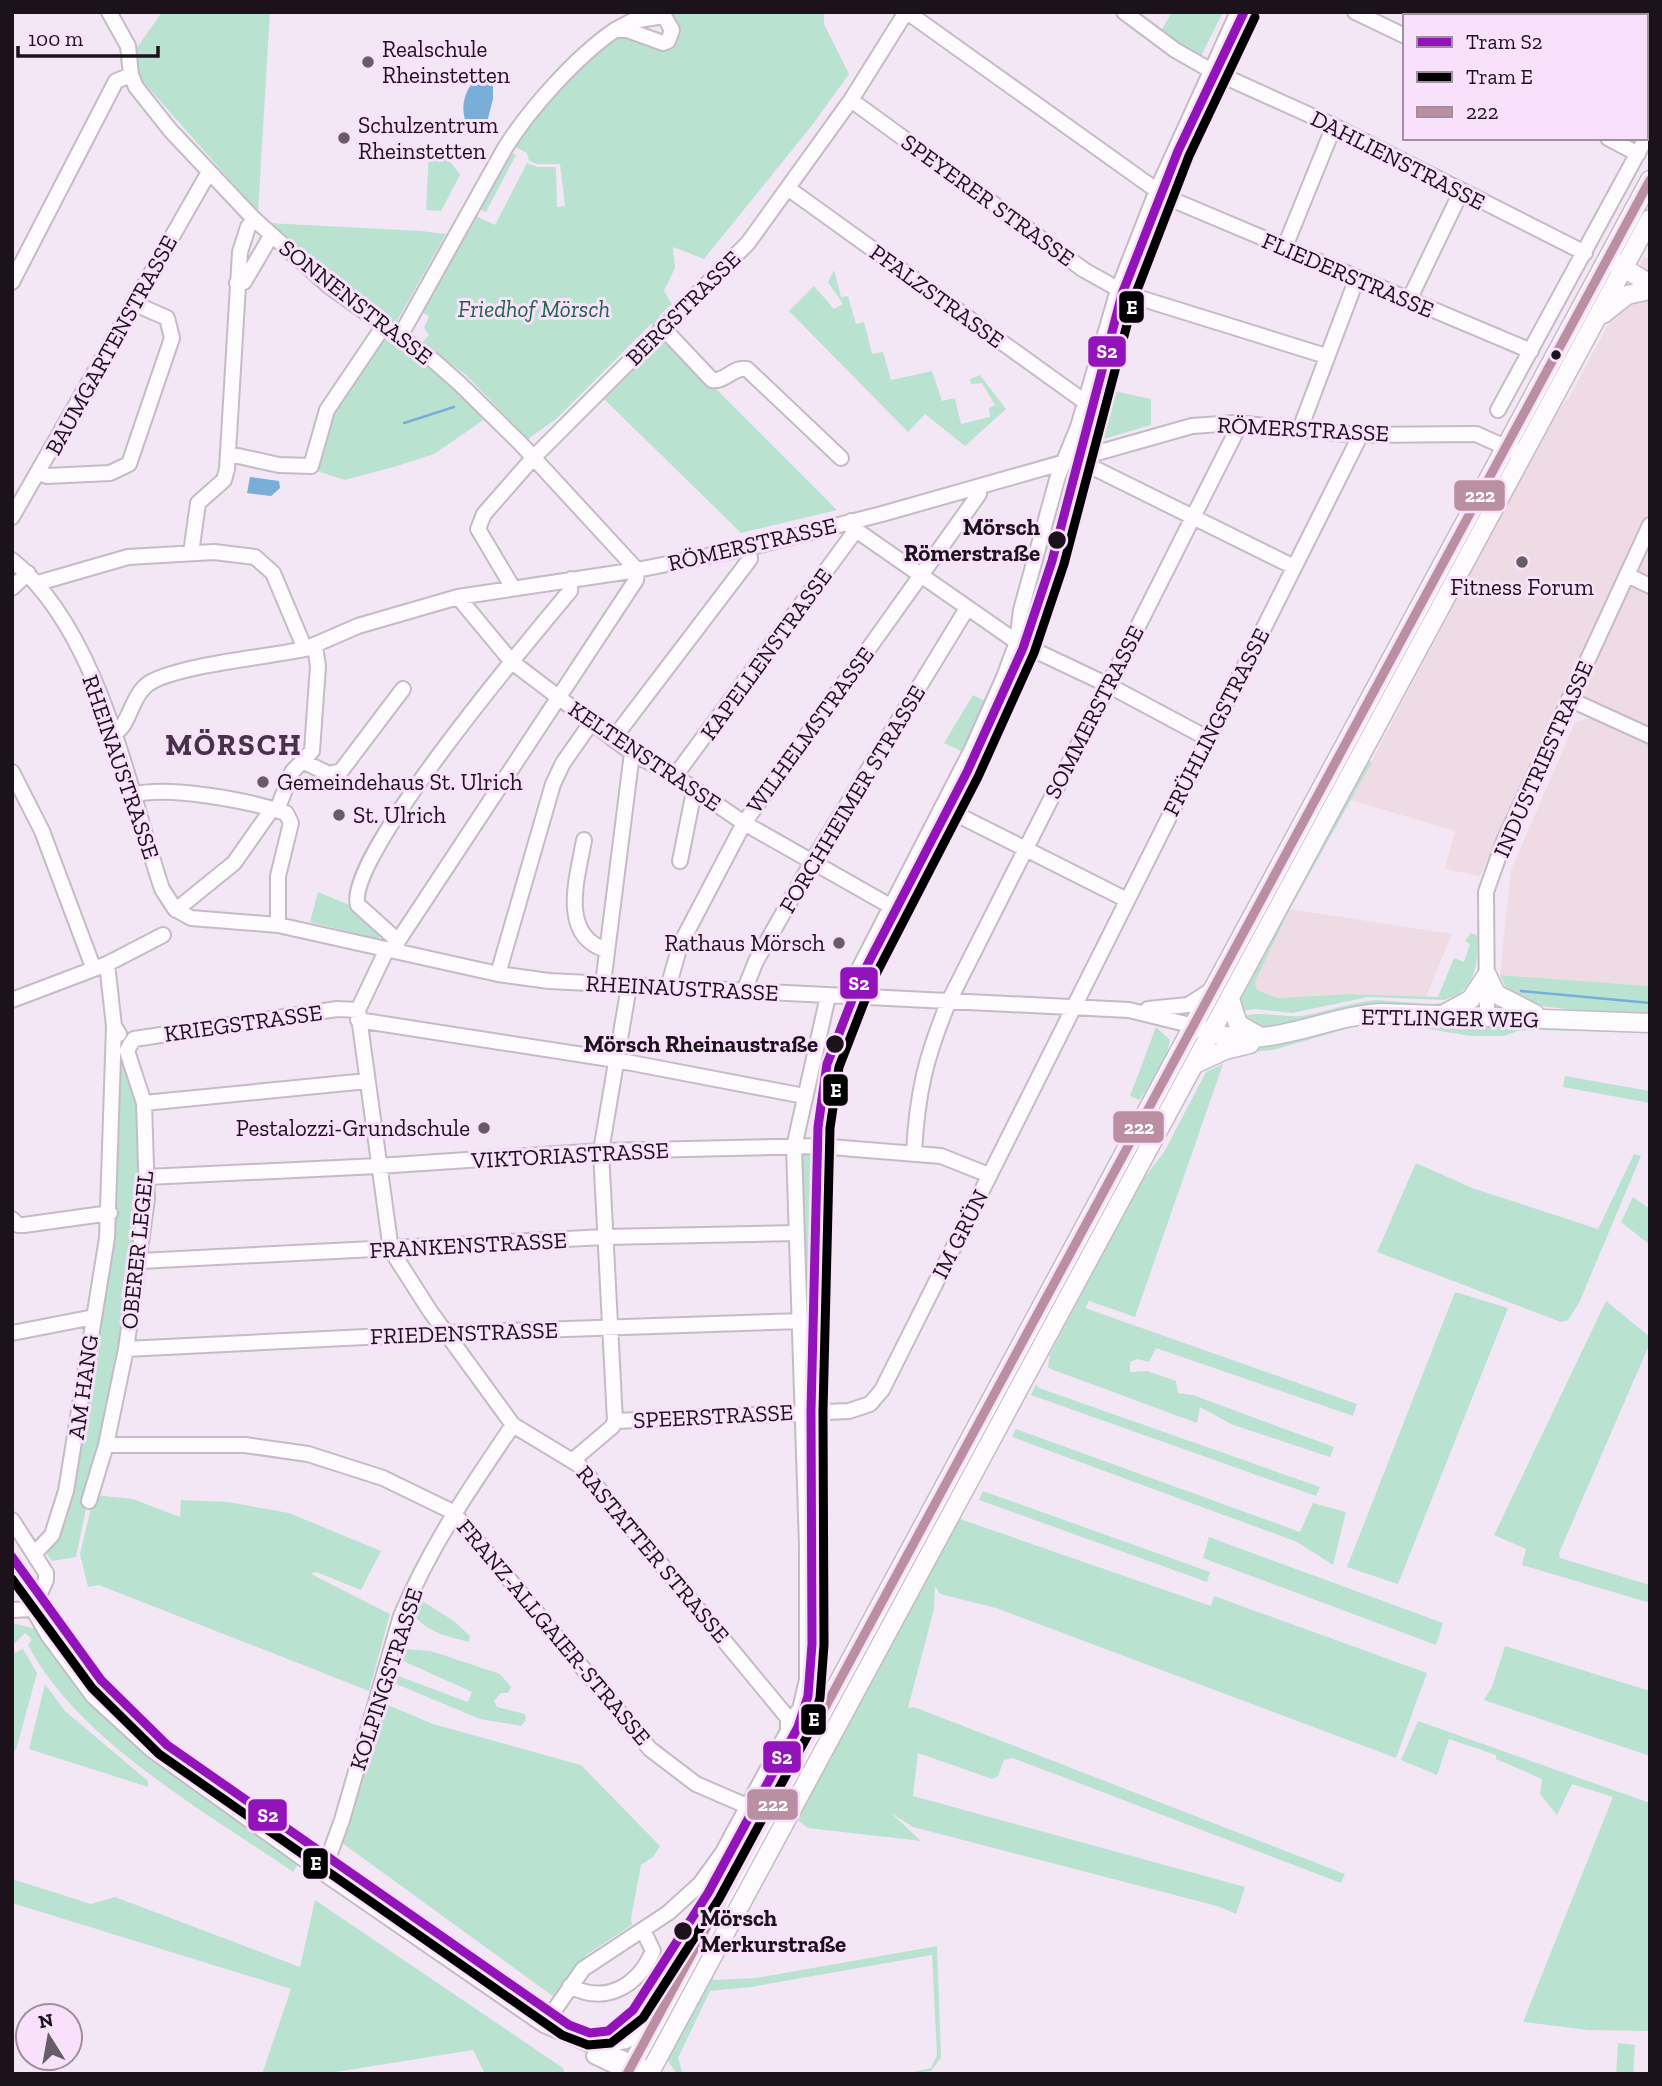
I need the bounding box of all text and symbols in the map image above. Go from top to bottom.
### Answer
scale bar [18,14,158,58]
legend [1403,14,1648,140]
text: 100 m [28,26,83,51]
text: Tram S2 [1466,29,1543,54]
place label: Realschule Rheinstetten [382,35,510,89]
marker: Realschule Rheinstetten [360,54,376,70]
text: Tram E [1466,64,1533,89]
text: 222 [1466,99,1498,124]
street label: DAHLIENSTRASSE [1306,104,1490,216]
place label: Schulzentrum Rheinstetten [358,111,499,165]
street label: SPEYERER STRASSE [896,128,1080,272]
marker: Schulzentrum Rheinstetten [336,130,352,146]
street label: FLIEDERSTRASSE [1258,226,1438,324]
street label: BAUMGARTENSTRASSE [39,230,183,460]
street label: SONNENSTRASSE [274,233,438,371]
street label: PFALZSTRASSE [864,238,1010,354]
street label: BERGSTRASSE [620,245,746,371]
line badge: E [1118,290,1145,324]
park label: Friedhof Mörsch [458,295,610,323]
text: E [1126,296,1138,319]
line badge: S2 [1087,335,1127,368]
text: S2 [1097,340,1117,363]
unlabelled marker [1549,348,1563,362]
street label: RÖMERSTRASSE [1216,411,1390,447]
line badge: 222 [1453,479,1506,512]
text: 222 [1465,484,1495,507]
street label: RÖMERSTRASSE [665,511,839,577]
place label: Mörsch Römerstraße [904,513,1041,567]
marker: Mörsch Römerstraße [1046,529,1068,551]
marker: Fitness Forum [1514,554,1530,570]
street label: KAPELLENSTRASSE [694,563,838,745]
place label: Fitness Forum [1450,573,1594,601]
street label: SOMMERSTRASSE [1038,621,1150,803]
street label: FRÜHLINGSTRASSE [1157,624,1275,820]
street label: WILHELMSTRASSE [740,641,880,819]
street label: INDUSTRIESTRASSE [1487,656,1599,862]
street label: RHEINAUSTRASSE [76,671,166,863]
street label: FORCHHEIMER STRASSE [773,680,931,918]
street label: KELTENSTRASSE [563,695,727,817]
district label: MÖRSCH [165,727,303,763]
place label: Gemeindehaus St. Ulrich [277,768,523,796]
marker: Gemeindehaus St. Ulrich [255,774,271,790]
place label: St. Ulrich [353,801,446,829]
marker: St. Ulrich [331,807,347,823]
place label: Rathaus Mörsch [664,929,825,957]
marker: Rathaus Mörsch [831,935,847,951]
line badge: S2 [839,966,879,1000]
street label: RHEINAUSTRASSE [585,969,779,1007]
text: S2 [849,972,869,995]
street label: KRIEGSTRASSE [162,998,324,1048]
street label: ETTLINGER WEG [1361,1002,1539,1034]
place label: Mörsch Rheinaustraße [583,1030,818,1058]
marker: Mörsch Rheinaustraße [824,1033,846,1055]
line badge: E [822,1073,849,1107]
text: E [830,1079,842,1102]
line badge: 222 [1112,1110,1165,1144]
place label: Pestalozzi-Grundschule [236,1114,470,1142]
text: 222 [1124,1116,1154,1139]
marker: Pestalozzi-Grundschule [476,1120,492,1136]
street label: VIKTORIASTRASSE [469,1136,670,1174]
street label: OBERER LEGEL [115,1169,159,1331]
street label: IM GRÜN [926,1185,994,1283]
street label: FRANKENSTRASSE [368,1226,568,1264]
street label: FRIEDENSTRASSE [370,1316,558,1350]
street label: AM HANG [62,1333,104,1441]
street label: SPEERSTRASSE [632,1398,794,1434]
street label: RASTATTER STRASSE [571,1460,735,1648]
street label: FRANZ-ALLGAIER-STRASSE [451,1513,657,1751]
street label: KOLPINGSTRASSE [343,1584,429,1774]
line badge: E [800,1703,827,1736]
text: E [808,1708,820,1731]
line badge: S2 [762,1740,802,1774]
text: S2 [772,1746,792,1769]
line badge: 222 [746,1788,799,1821]
text: 222 [758,1793,788,1816]
line badge: S2 [247,1798,288,1832]
text: S2 [258,1804,278,1827]
line badge: E [302,1847,329,1880]
text: E [310,1852,322,1875]
place label: Mörsch Merkurstraße [700,1904,846,1958]
marker: Mörsch Merkurstraße [672,1920,694,1942]
north arrow [14,2002,84,2072]
text: N [37,2008,55,2033]

